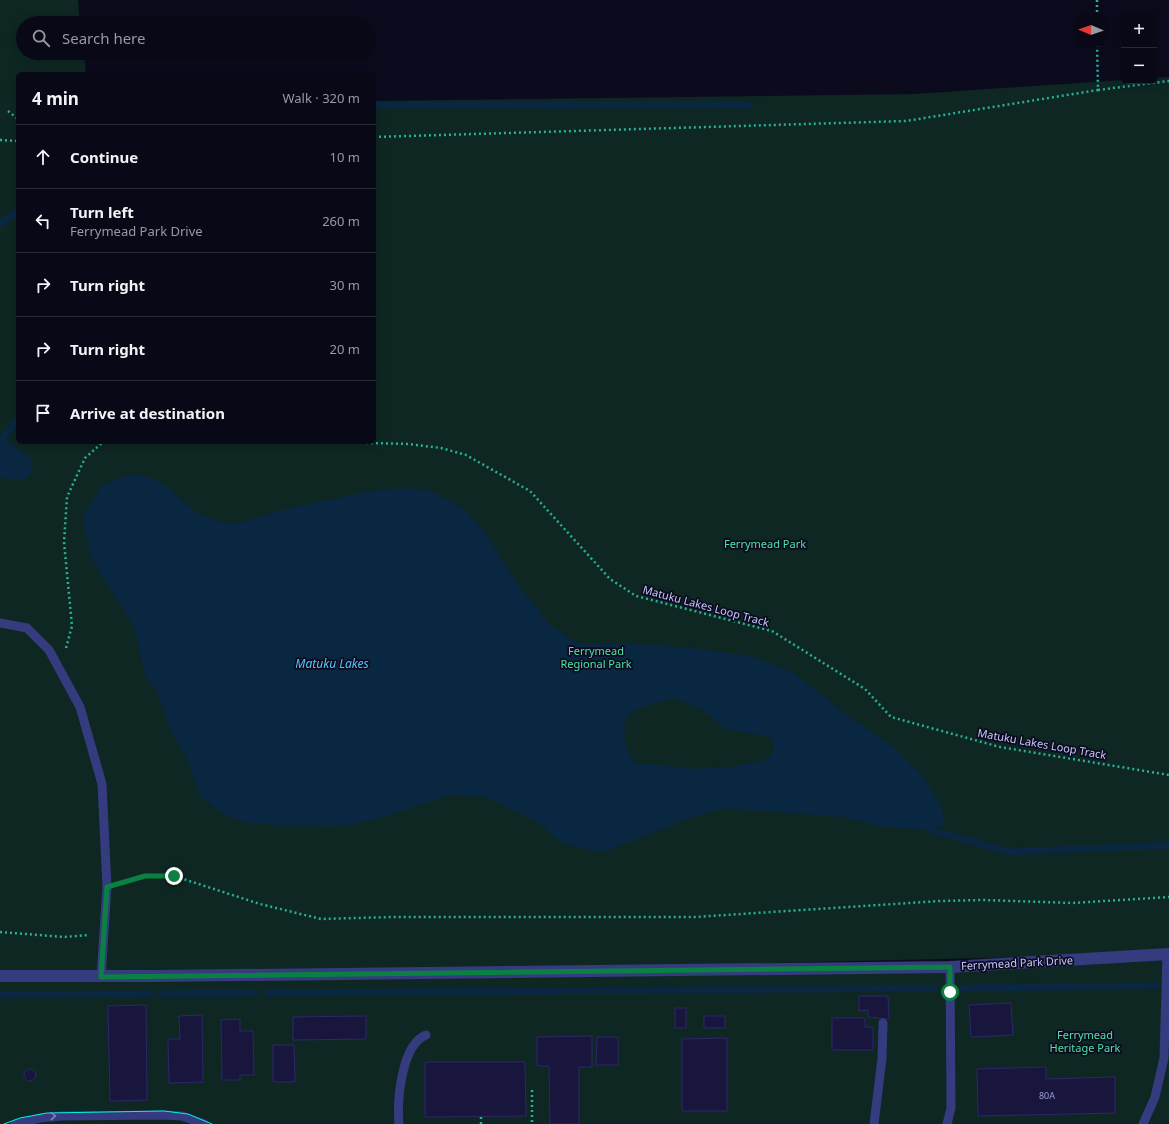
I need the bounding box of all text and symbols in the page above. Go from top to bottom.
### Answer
north arrow [1073,12,1109,48]
map controls [1121,12,1157,84]
button: + [1121,12,1157,48]
search box [16,16,376,60]
icon: search [30,27,52,49]
text: Search here [62,28,145,48]
button: − [1121,48,1157,84]
text: 4 min [32,87,79,110]
text: Walk · 320 m [282,89,360,107]
icon: ahead [32,146,54,168]
text: Continue [70,147,138,167]
text: 10 m [330,148,360,166]
text: Turn left [70,202,134,222]
icon: left [32,210,54,232]
text: 260 m [322,212,360,230]
text: Ferrymead Park Drive [70,222,203,240]
icon: right [32,274,54,296]
text: Turn right [70,275,145,295]
text: 30 m [330,276,360,294]
icon: right [32,338,54,360]
text: Turn right [70,339,145,359]
text: 20 m [330,340,360,358]
icon: arrive [32,402,54,424]
text: Arrive at destination [70,403,225,423]
park label: Ferrymead Park [724,536,806,551]
street label: Matuku Lakes Loop Track [641,581,771,630]
park label: Ferrymead Regional Park [560,643,632,671]
water label: Matuku Lakes [295,655,369,672]
street label: Matuku Lakes Loop Track [977,725,1108,762]
route end [165,867,183,885]
street label: Ferrymead Park Drive [961,952,1073,973]
route start [941,983,959,1001]
park label: Ferrymead Heritage Park [1050,1027,1121,1055]
house number: 80A [1039,1089,1055,1102]
one-way arrow [50,1112,56,1121]

